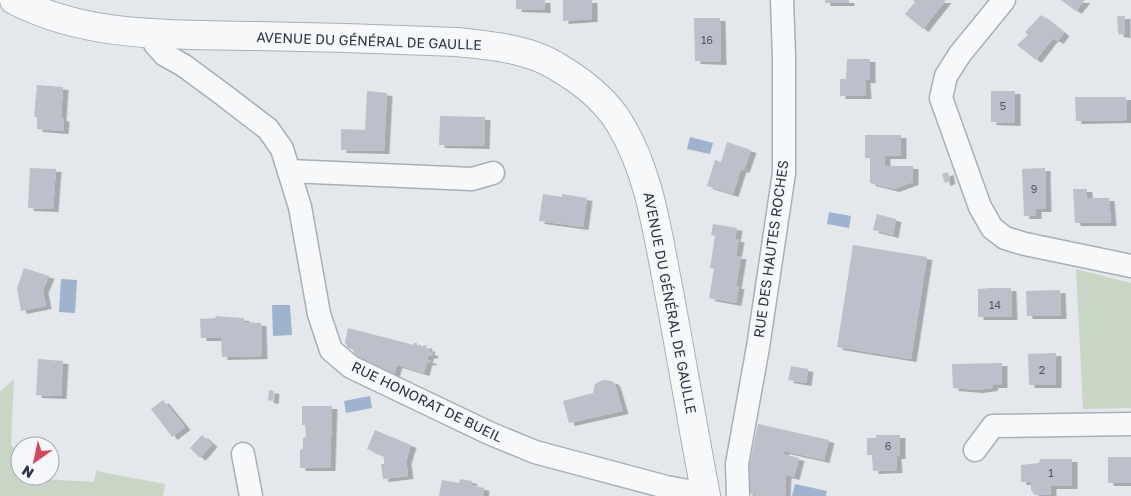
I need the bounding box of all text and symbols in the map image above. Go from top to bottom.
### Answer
street label: AVENUE DU GÉNÉRAL DE GAULLE [256,28,482,53]
house number: 16 [701,33,713,46]
house number: 5 [1000,99,1006,112]
street label: RUE DES HAUTES ROCHES [750,159,791,339]
house number: 9 [1031,182,1037,195]
street label: AVENUE DU GÉNÉRAL DE GAULLE [641,191,700,415]
house number: 14 [989,298,1001,311]
street label: RUE HONORAT DE BUEIL [349,358,506,446]
house number: 2 [1039,363,1045,376]
north arrow [10,436,60,486]
house number: 6 [885,439,892,452]
text: N [19,462,37,482]
house number: 1 [1048,466,1054,479]

